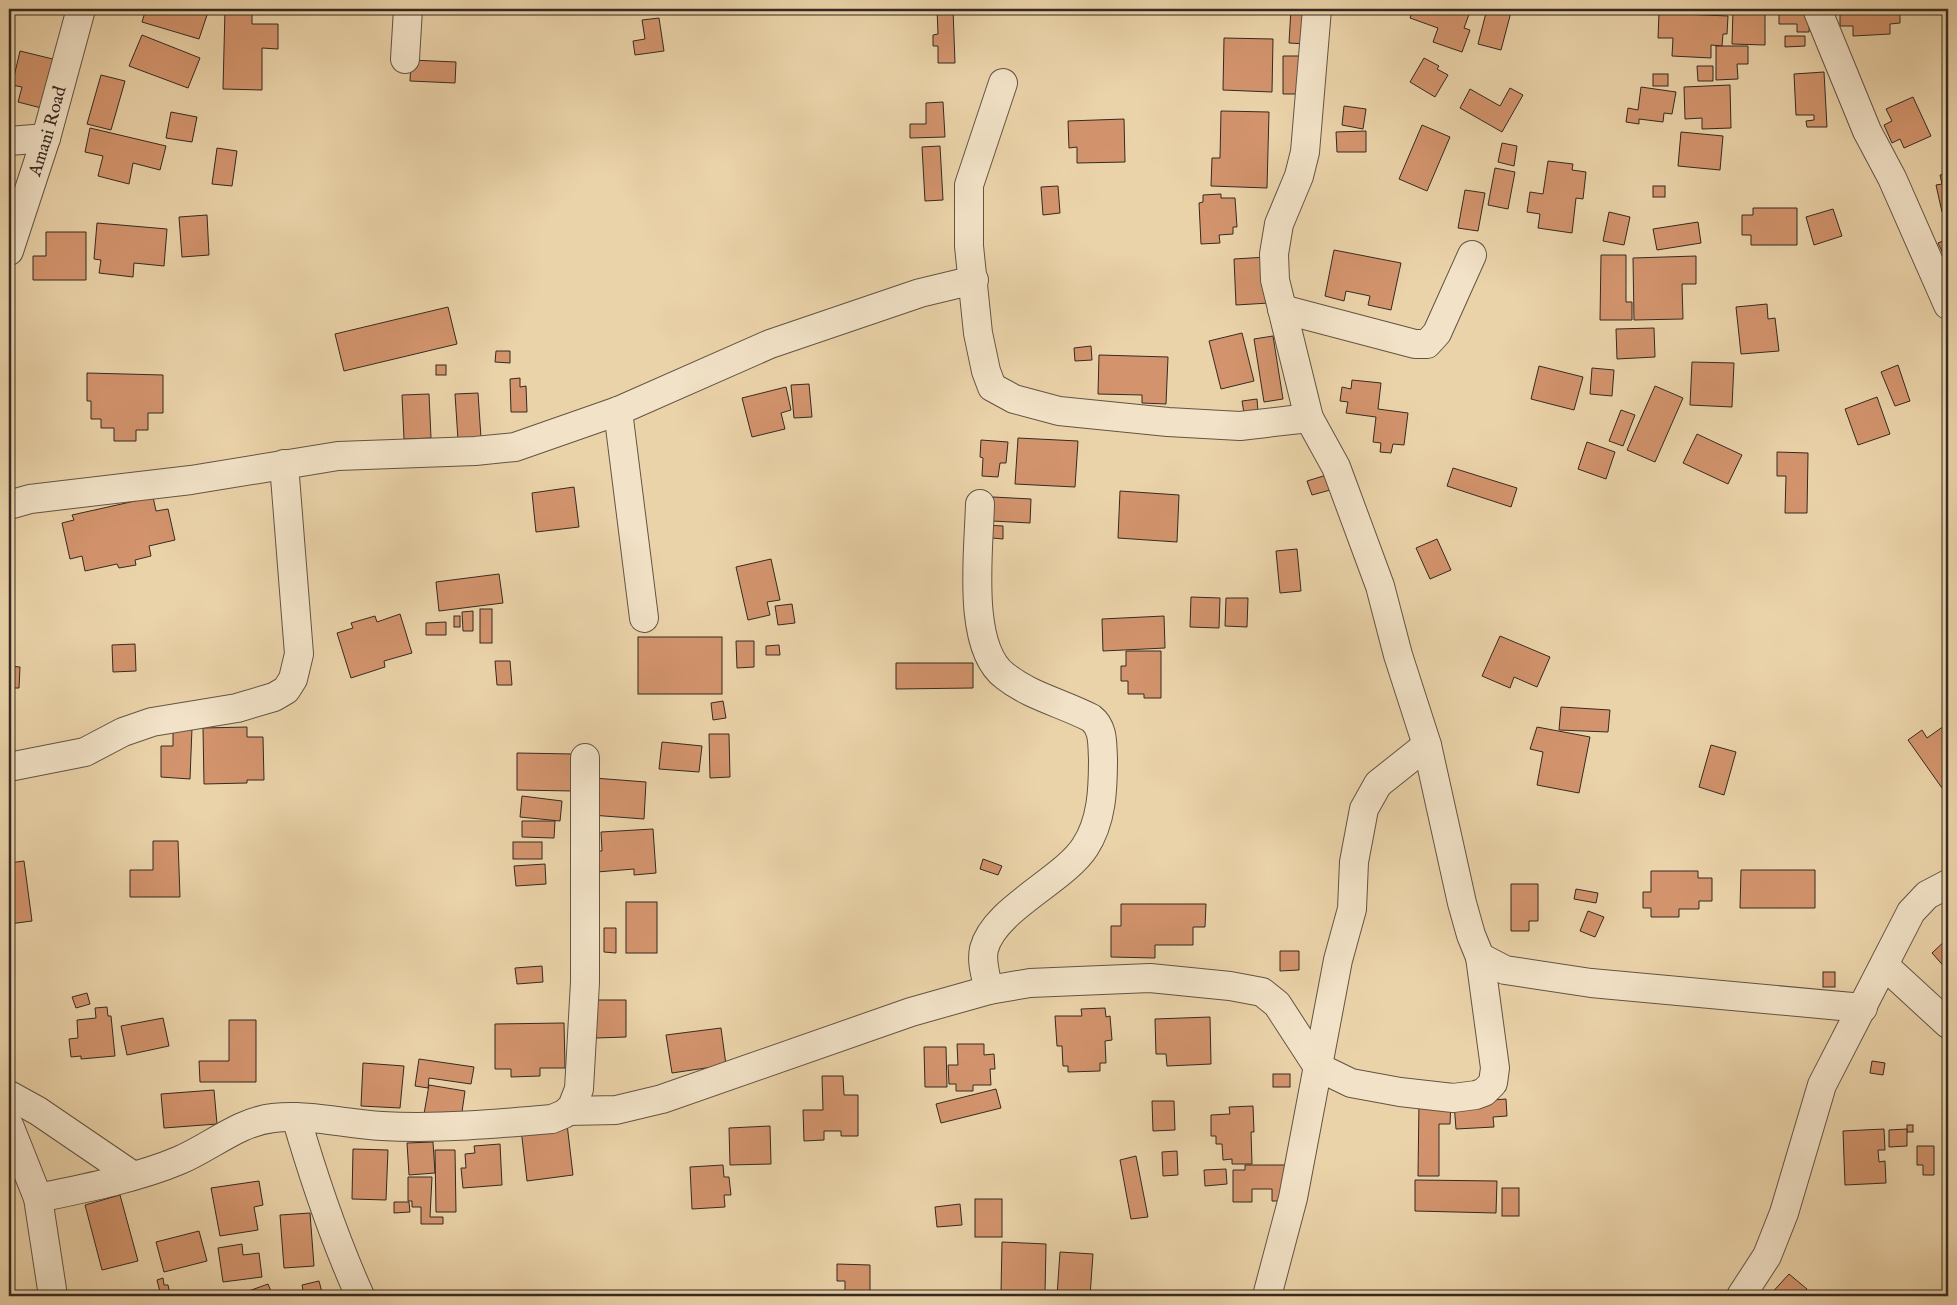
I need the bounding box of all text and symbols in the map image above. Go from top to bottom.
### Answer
street label: Amani Road [24,83,73,180]

